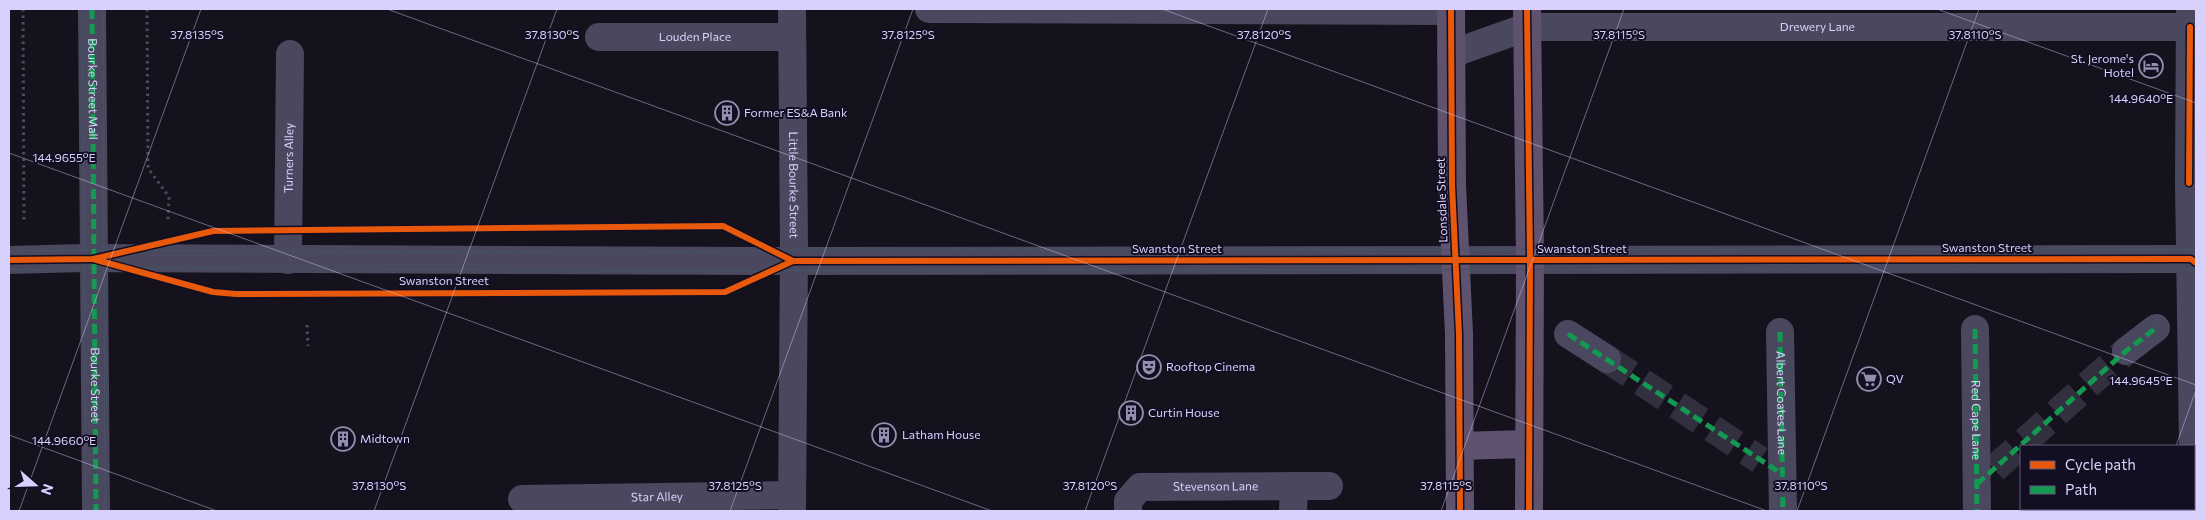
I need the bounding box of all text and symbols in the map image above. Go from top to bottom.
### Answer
street label: Drewery Lane [1780,19,1855,33]
text: 37.8135°S [170,27,224,41]
text: 37.8130°S [525,27,579,41]
text: 37.8125°S [881,27,935,41]
text: 37.8120°S [1237,27,1291,41]
text: 37.8115°S [1593,27,1645,41]
text: 37.8110°S [1949,27,2001,41]
street label: Louden Place [659,29,731,43]
street label: Bourke Street Mall [86,38,101,140]
place label: St. Jerome's Hotel [2071,51,2134,79]
hotel icon: St. Jerome's Hotel [2138,53,2164,79]
text: 144.9640°E [2109,91,2173,105]
building icon: Former ES&A Bank [714,100,740,126]
place label: Former ES&A Bank [744,105,848,119]
street label: Turners Alley [281,123,295,193]
street label: Little Bourke Street [787,132,802,239]
text: 144.9655°E [32,150,96,164]
street label: Lonsdale Street [1433,157,1449,243]
street label: Swanston Street [1942,240,2032,254]
street label: Swanston Street [1132,241,1222,255]
street label: Swanston Street [1537,241,1627,255]
street label: Swanston Street [399,273,489,287]
street label: Bourke Street [89,347,103,423]
street label: Albert Coates Lane [1774,351,1790,455]
theatre icon: Rooftop Cinema [1136,354,1162,380]
place label: Rooftop Cinema [1166,359,1255,373]
supermarket icon: QV [1856,366,1882,392]
place label: QV [1886,371,1904,385]
text: 144.9645°E [2109,373,2173,387]
street label: Red Cape Lane [1970,380,1984,460]
building icon: Curtin House [1118,400,1144,426]
place label: Curtin House [1148,405,1220,419]
building icon: Latham House [871,422,897,448]
building icon: Midtown [330,426,356,452]
place label: Latham House [902,427,981,441]
place label: Midtown [360,431,410,445]
text: 144.9660°E [32,433,96,447]
legend [2020,445,2195,510]
text: Cycle path [2065,455,2136,473]
north arrow [10,460,60,510]
text: 37.8130°S [352,478,406,492]
text: 37.8125°S [708,478,762,492]
text: 37.8120°S [1063,478,1117,492]
street label: Stevenson Lane [1173,478,1258,493]
text: 37.8115°S [1420,478,1472,492]
text: 37.8110°S [1775,478,1827,492]
text: Path [2065,480,2097,498]
text: N [38,482,57,497]
street label: Star Alley [631,489,683,503]

